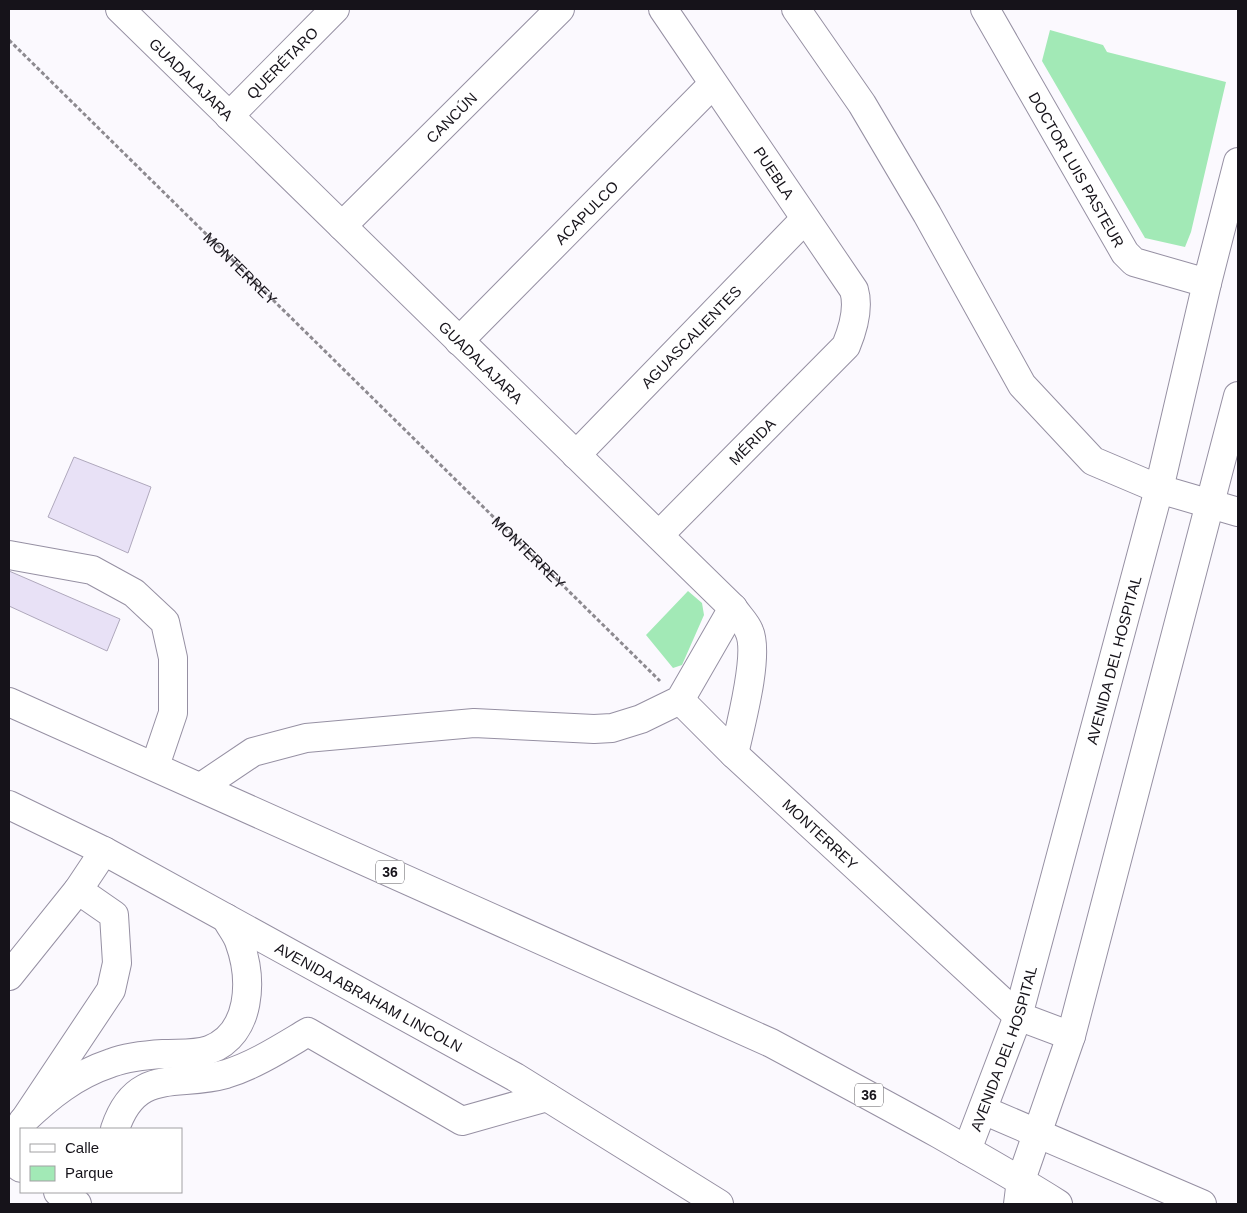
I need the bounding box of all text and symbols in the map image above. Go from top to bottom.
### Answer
street label: QUERÉTARO [243,23,321,102]
street label: GUADALAJARA [146,34,237,123]
street label: CANCÚN [422,89,480,146]
street label: DOCTOR LUIS PASTEUR [1026,89,1128,250]
street label: PUEBLA [750,144,798,202]
street label: ACAPULCO [551,177,621,248]
street label: MONTERREY [200,228,281,308]
street label: AGUASCALIENTES [637,282,744,391]
street label: GUADALAJARA [436,317,527,407]
street label: MÉRIDA [725,414,778,468]
street label: MONTERREY [489,512,569,592]
street label: AVENIDA DEL HOSPITAL [1083,574,1144,746]
street label: MONTERREY [779,795,861,873]
road number: 36 [376,860,404,884]
street label: AVENIDA ABRAHAM LINCOLN [273,938,465,1055]
street label: AVENIDA DEL HOSPITAL [967,964,1040,1133]
road number: 36 [855,1084,883,1106]
legend [20,1128,182,1193]
text: Calle [65,1139,99,1156]
text: Parque [65,1164,113,1181]

